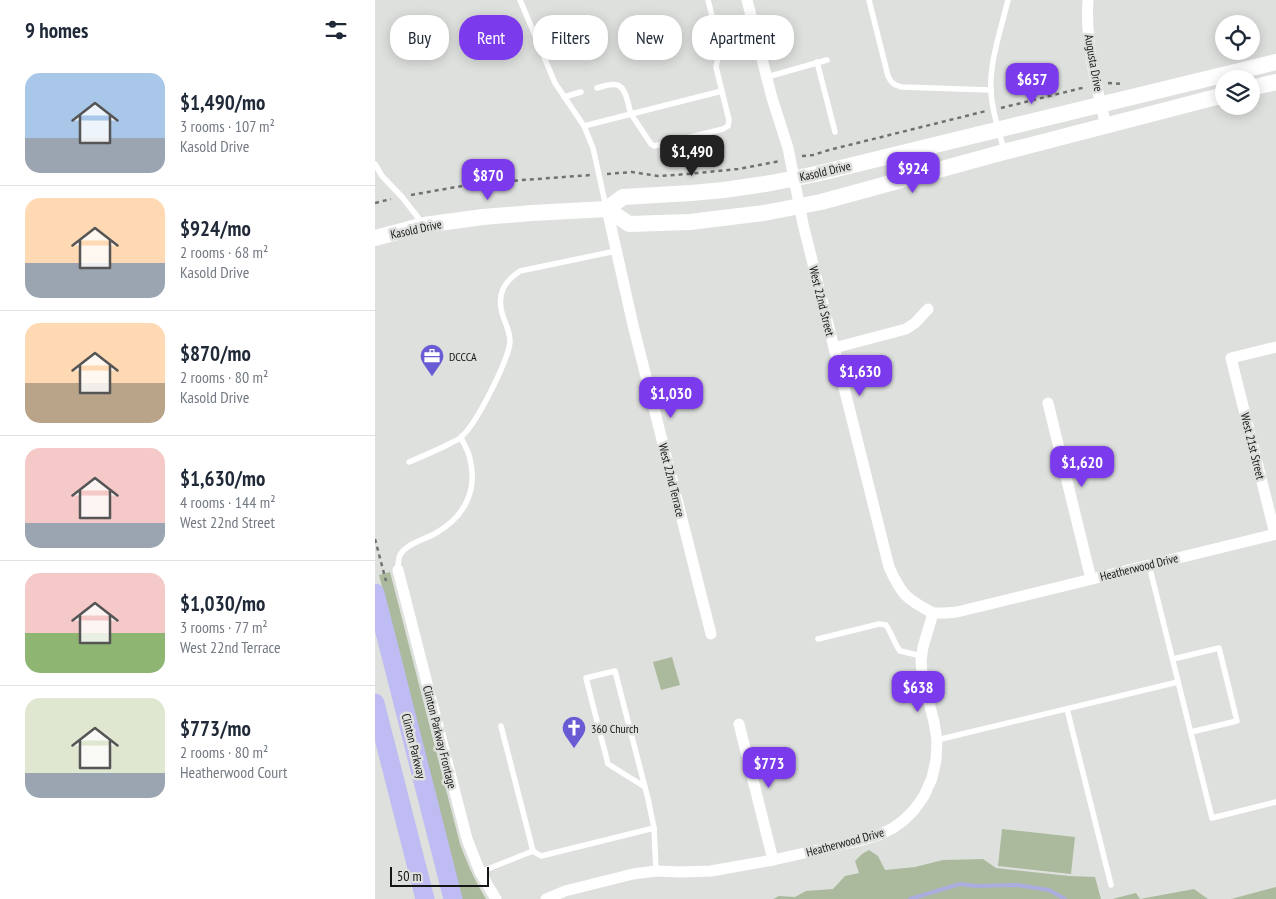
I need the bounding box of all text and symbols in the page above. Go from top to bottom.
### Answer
chip: Buy [390,15,449,60]
chip: Rent [459,15,523,60]
chip: Filters [533,15,608,60]
chip: New [618,15,682,60]
chip: Apartment [692,15,794,60]
map controls [1215,15,1260,115]
button: locate [1215,15,1260,60]
icon: filters [322,16,350,44]
text: 9 homes [25,17,88,44]
street label: Augusta Drive [1082,33,1106,93]
pin: $657 [1002,62,1062,105]
text: $657 [1017,69,1047,89]
button: layers [1215,70,1260,115]
text: $1,490/mo [180,89,265,116]
icon: home [65,93,125,153]
text: 3 rooms · 107 m² [180,116,275,136]
pin: $1,490 [651,134,733,177]
text: Kasold Drive [180,136,249,156]
text: $1,490 [671,141,713,161]
pin: $924 [883,152,943,194]
pin: $870 [458,158,518,201]
street label: Kasold Drive [798,158,852,184]
text: $924 [898,158,928,178]
text: $870 [473,165,503,185]
text: $924/mo [180,215,251,242]
street label: Kasold Drive [389,216,443,242]
icon: home [65,218,125,278]
text: 2 rooms · 68 m² [180,242,268,262]
text: Kasold Drive [180,262,249,282]
street label: West 22nd Street [806,265,838,338]
text: $870/mo [180,340,251,367]
icon: home [65,343,125,403]
office icon: DCCCA [419,343,445,377]
place label: DCCCA [449,349,477,364]
pin: $1,630 [819,354,901,397]
text: $1,630 [839,361,881,381]
text: 2 rooms · 80 m² [180,367,268,387]
pin: $1,030 [630,376,712,419]
text: $1,030 [650,383,692,403]
text: Kasold Drive [180,387,249,407]
street label: West 21st Street [1237,411,1269,481]
street label: West 22nd Terrace [656,442,688,518]
pin: $1,620 [1041,446,1123,488]
text: $1,620 [1061,452,1103,472]
text: $1,630/mo [180,465,265,492]
icon: home [65,468,125,528]
text: 4 rooms · 144 m² [180,492,276,512]
text: West 22nd Street [180,512,275,532]
street label: Heatherwood Drive [1098,550,1180,584]
text: $1,030/mo [180,590,265,617]
icon: home [65,593,125,653]
text: 3 rooms · 77 m² [180,617,268,637]
text: West 22nd Terrace [180,637,281,657]
pin: $638 [888,670,948,713]
text: $638 [903,677,933,697]
street label: Clinton Parkway Frontage [420,684,460,790]
street label: Clinton Parkway [399,712,429,781]
text: $773/mo [180,715,251,742]
church icon: 360 Church [561,715,587,749]
icon: home [65,718,125,778]
place label: 360 Church [591,721,639,736]
text: 2 rooms · 80 m² [180,742,268,762]
pin: $773 [739,746,799,789]
text: $773 [754,753,784,773]
text: Heatherwood Court [180,762,287,782]
street label: Heatherwood Drive [804,824,886,860]
scale bar [390,864,489,887]
text: 50 m [397,867,422,885]

